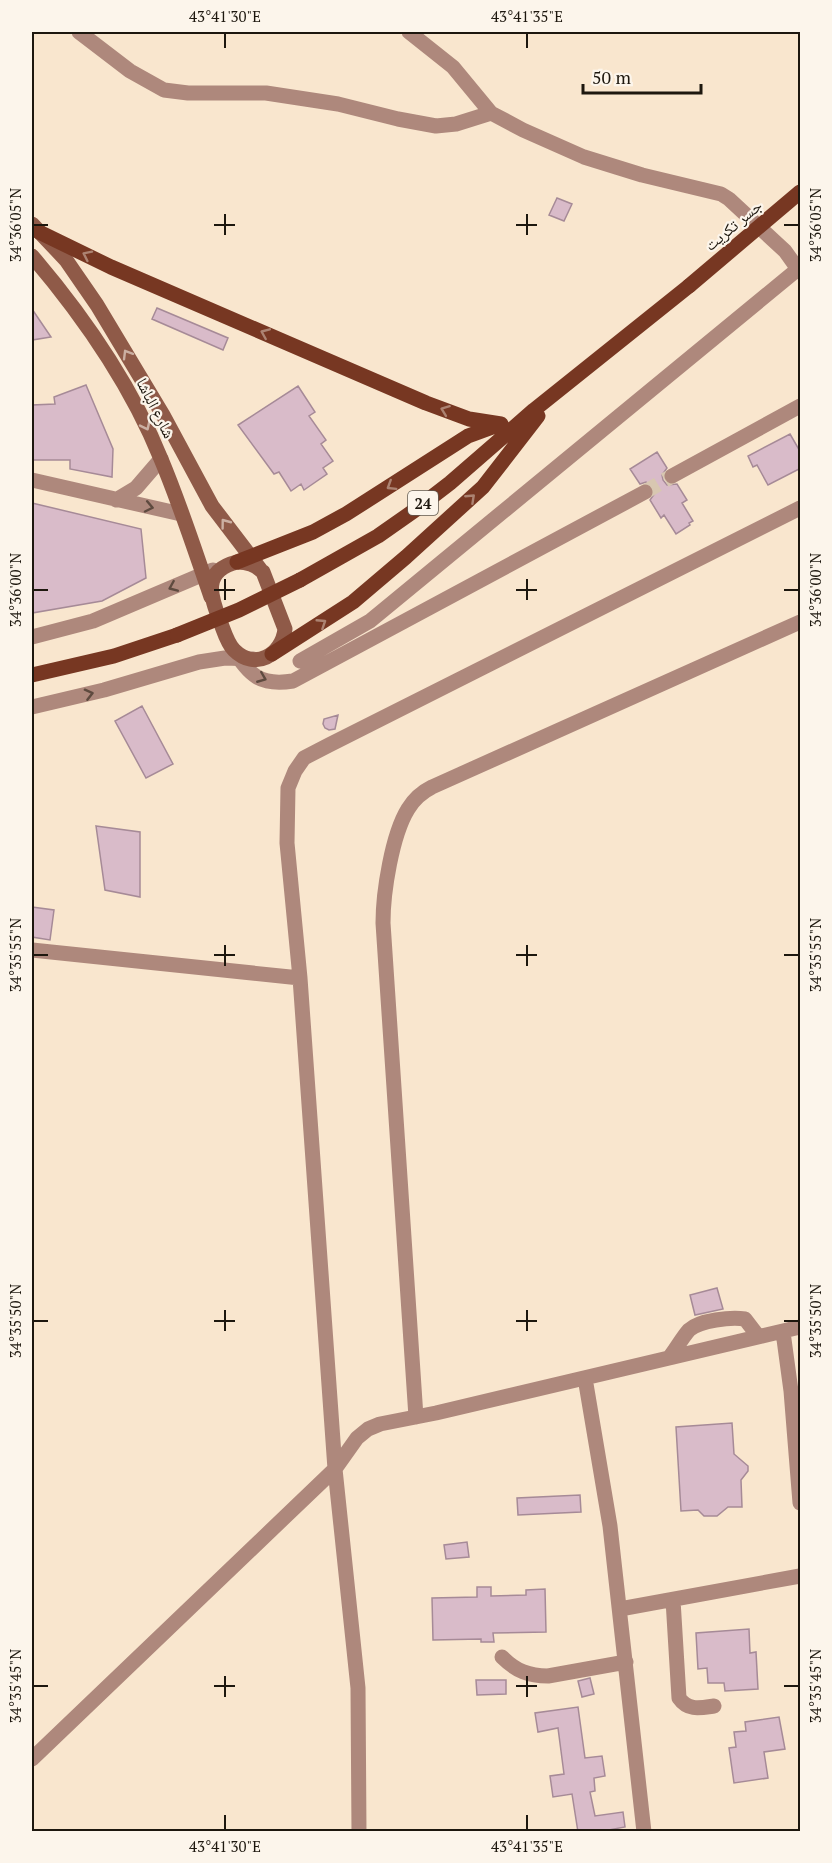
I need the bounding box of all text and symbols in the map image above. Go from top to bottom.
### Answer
text: 43°41'30"E [189,6,261,26]
text: 43°41'35"E [491,6,563,26]
scale bar [583,57,702,95]
text: 50 m [592,65,632,89]
text: 34°36'05"N [5,188,25,262]
text: 34°36'05"N [805,188,825,262]
street label: جسر تكريت [700,194,766,256]
one-way arrow [82,251,93,263]
one-way arrow [261,328,272,340]
one-way arrow [123,350,135,360]
street label: شارع الباشا [131,374,181,442]
one-way arrow [440,405,451,417]
one-way arrow [138,420,150,431]
one-way arrow [387,479,397,491]
road number: 24 [408,491,438,515]
one-way arrow [464,494,474,505]
one-way arrow [143,500,153,513]
one-way arrow [221,518,232,529]
text: 34°36'00"N [5,553,25,627]
text: 34°36'00"N [805,553,825,627]
one-way arrow [169,580,180,592]
one-way arrow [315,620,326,631]
one-way arrow [256,671,267,683]
one-way arrow [83,688,93,701]
text: 34°35'55"N [5,918,25,992]
text: 34°35'55"N [805,918,825,992]
text: 34°35'50"N [5,1284,25,1358]
text: 34°35'50"N [805,1284,825,1358]
text: 34°35'45"N [5,1649,25,1723]
text: 34°35'45"N [805,1649,825,1723]
text: 43°41'30"E [189,1836,261,1856]
text: 43°41'35"E [491,1836,563,1856]

